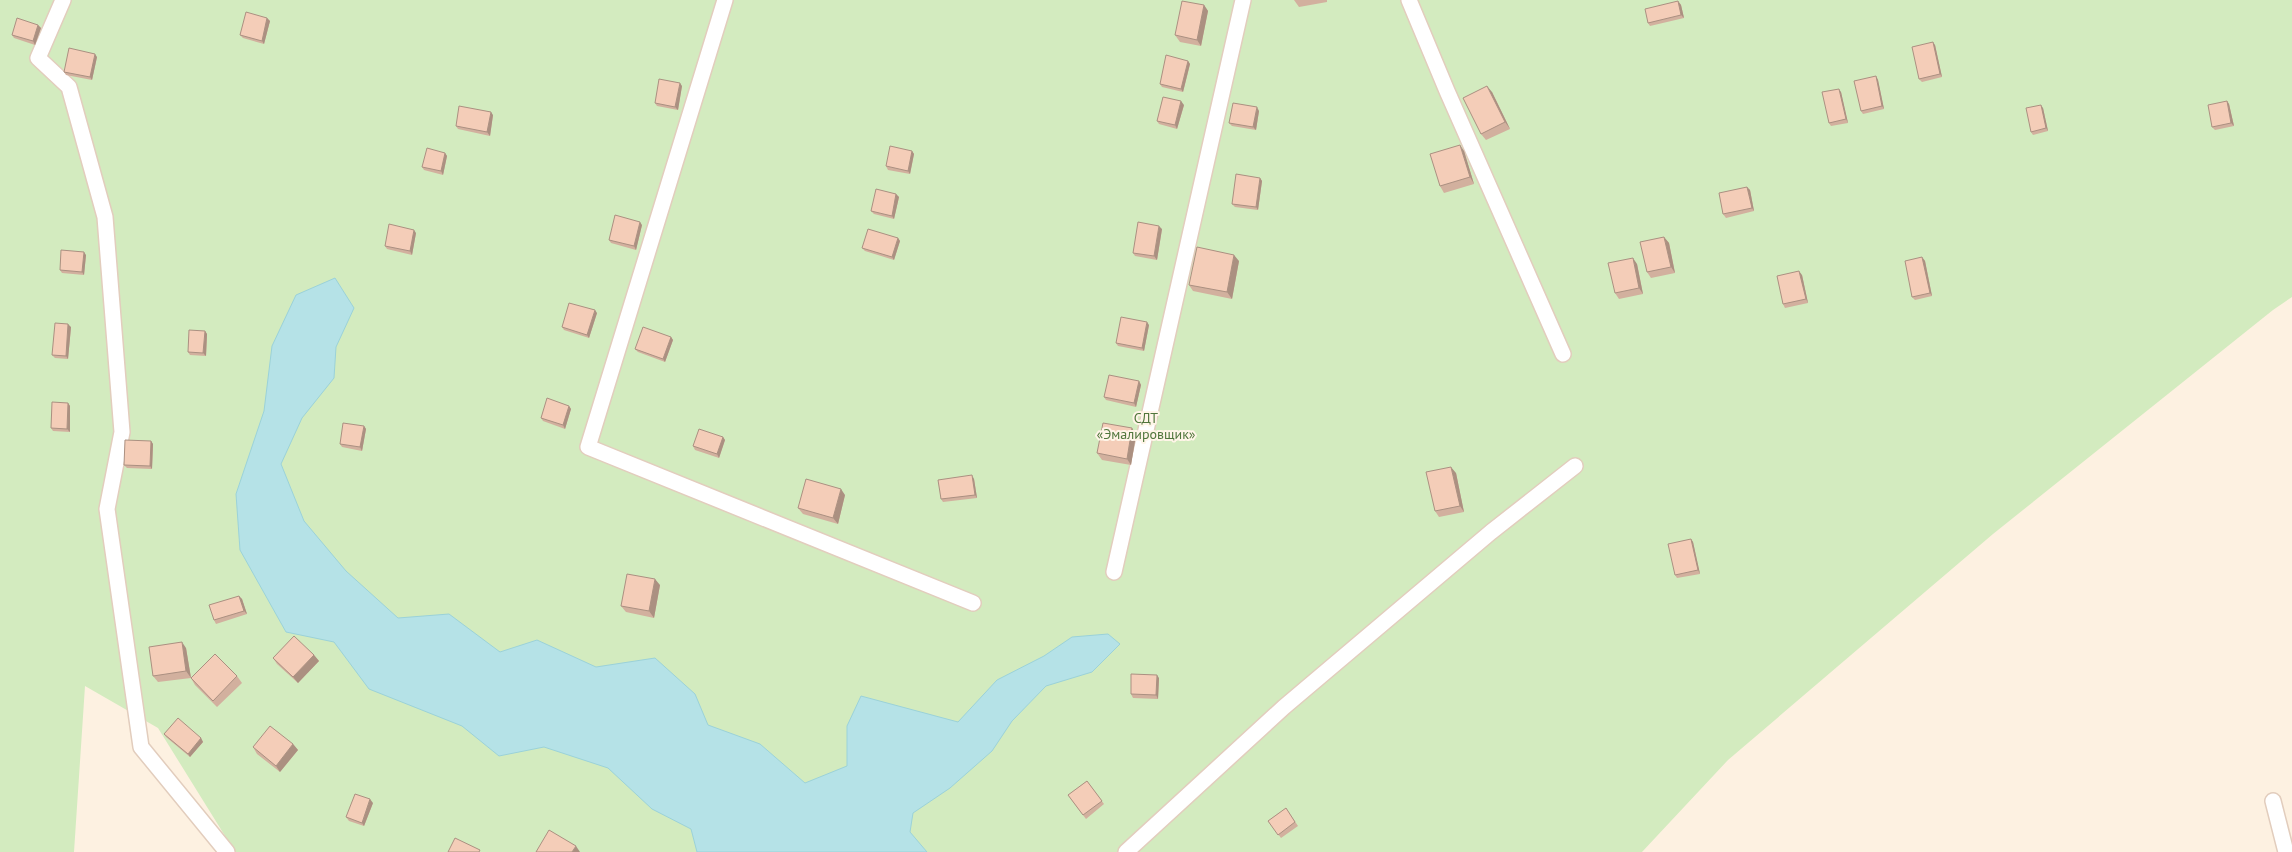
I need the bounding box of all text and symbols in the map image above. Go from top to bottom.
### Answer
park label: СДТ «Эмалировщик» [1096,409,1196,443]

